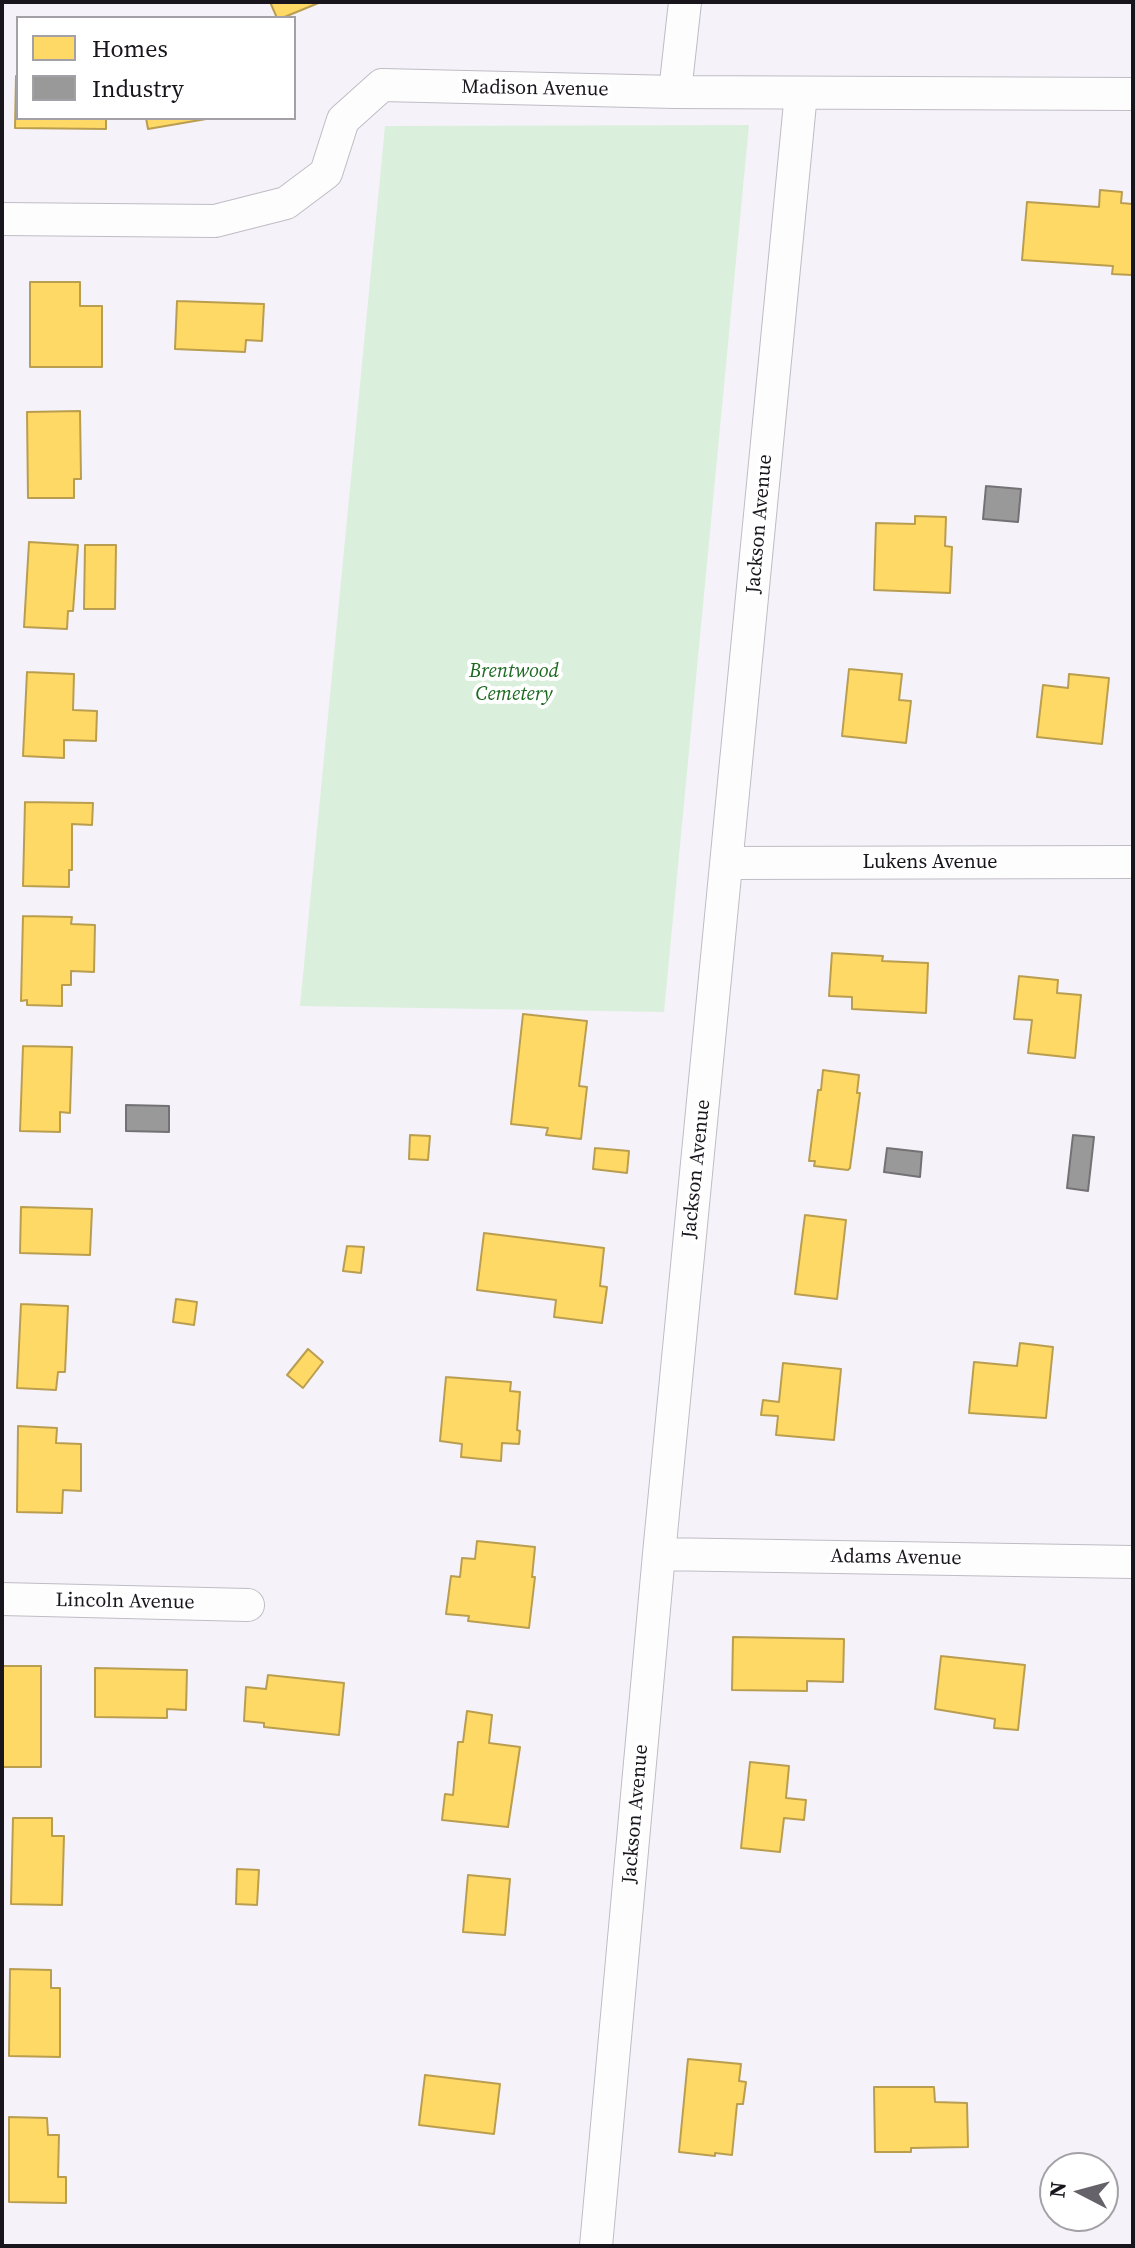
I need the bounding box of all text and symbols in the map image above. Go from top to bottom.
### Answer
legend [16,16,296,120]
text: Homes [92,32,168,65]
text: Industry [92,72,184,105]
street label: Madison Avenue [461,76,609,102]
street label: Jackson Avenue [742,453,778,595]
park label: Brentwood Cemetery [469,660,559,707]
street label: Lukens Avenue [863,851,997,875]
street label: Jackson Avenue [678,1098,716,1240]
street label: Adams Avenue [830,1545,962,1571]
street label: Lincoln Avenue [55,1589,195,1615]
street label: Jackson Avenue [618,1743,654,1885]
north arrow [1039,2152,1119,2232]
text: N [1041,2180,1073,2199]

